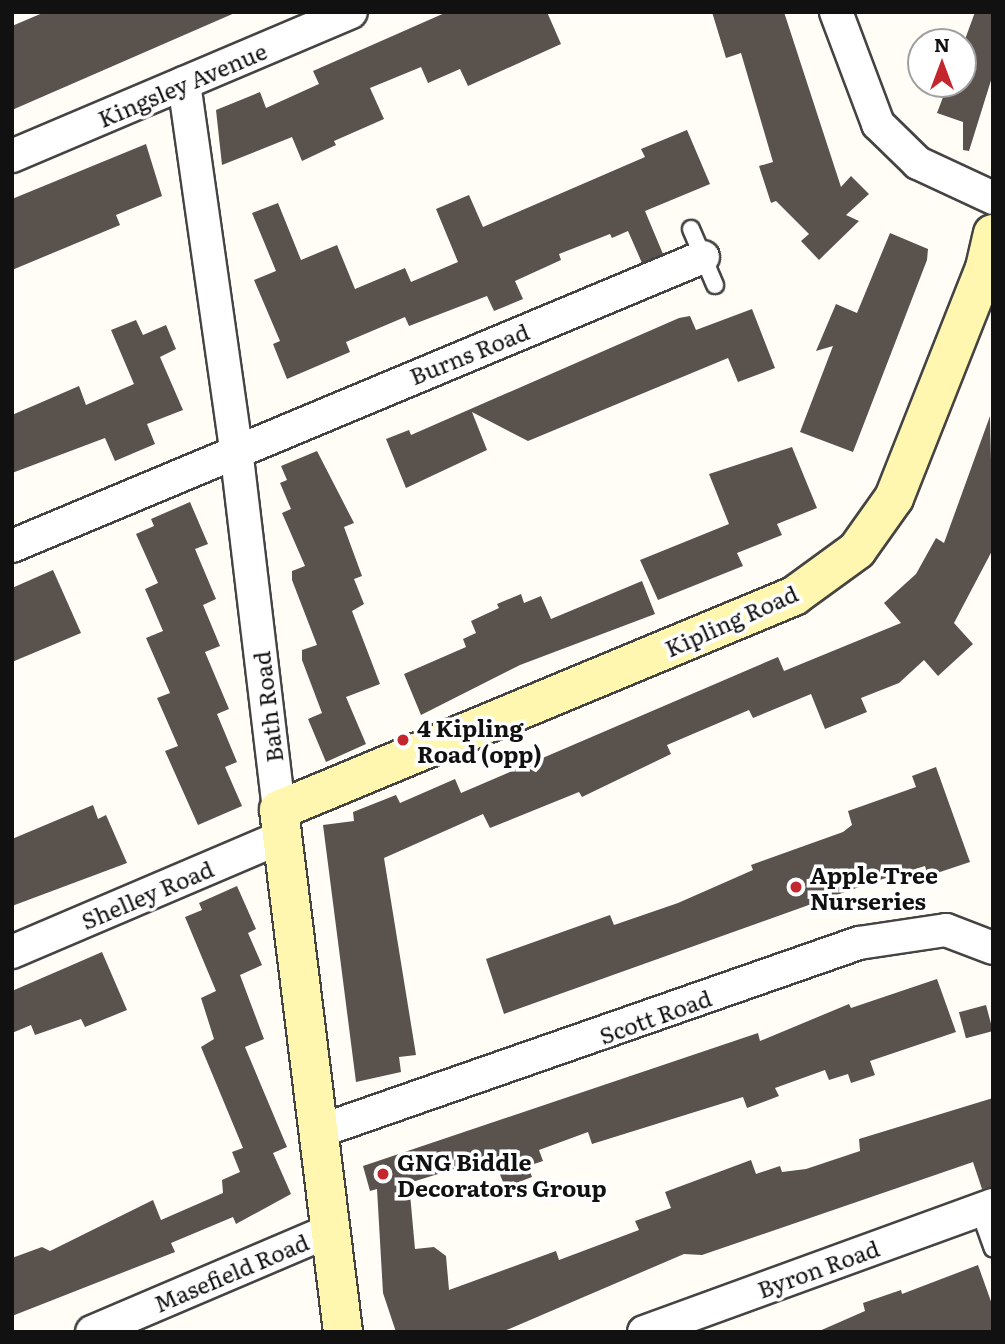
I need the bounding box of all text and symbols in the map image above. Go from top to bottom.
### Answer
north arrow [907,28,977,98]
text: N [934,30,950,58]
street label: Kingsley Avenue [93,36,271,132]
street label: Burns Road [405,317,533,389]
street label: Kipling Road [660,578,802,662]
street label: Bath Road [246,650,288,764]
place label: 4 Kipling Road (opp) [417,713,542,767]
marker: 4 Kipling Road (opp) [395,732,411,748]
street label: Shelley Road [77,854,217,934]
place label: Apple Tree Nurseries [810,860,938,914]
marker: Apple Tree Nurseries [788,879,804,895]
street label: Scott Road [595,983,715,1049]
place label: GNG Biddle Decorators Group [397,1147,607,1201]
marker: GNG Biddle Decorators Group [375,1166,391,1182]
street label: Masefield Road [149,1227,313,1317]
street label: Byron Road [753,1233,883,1303]

